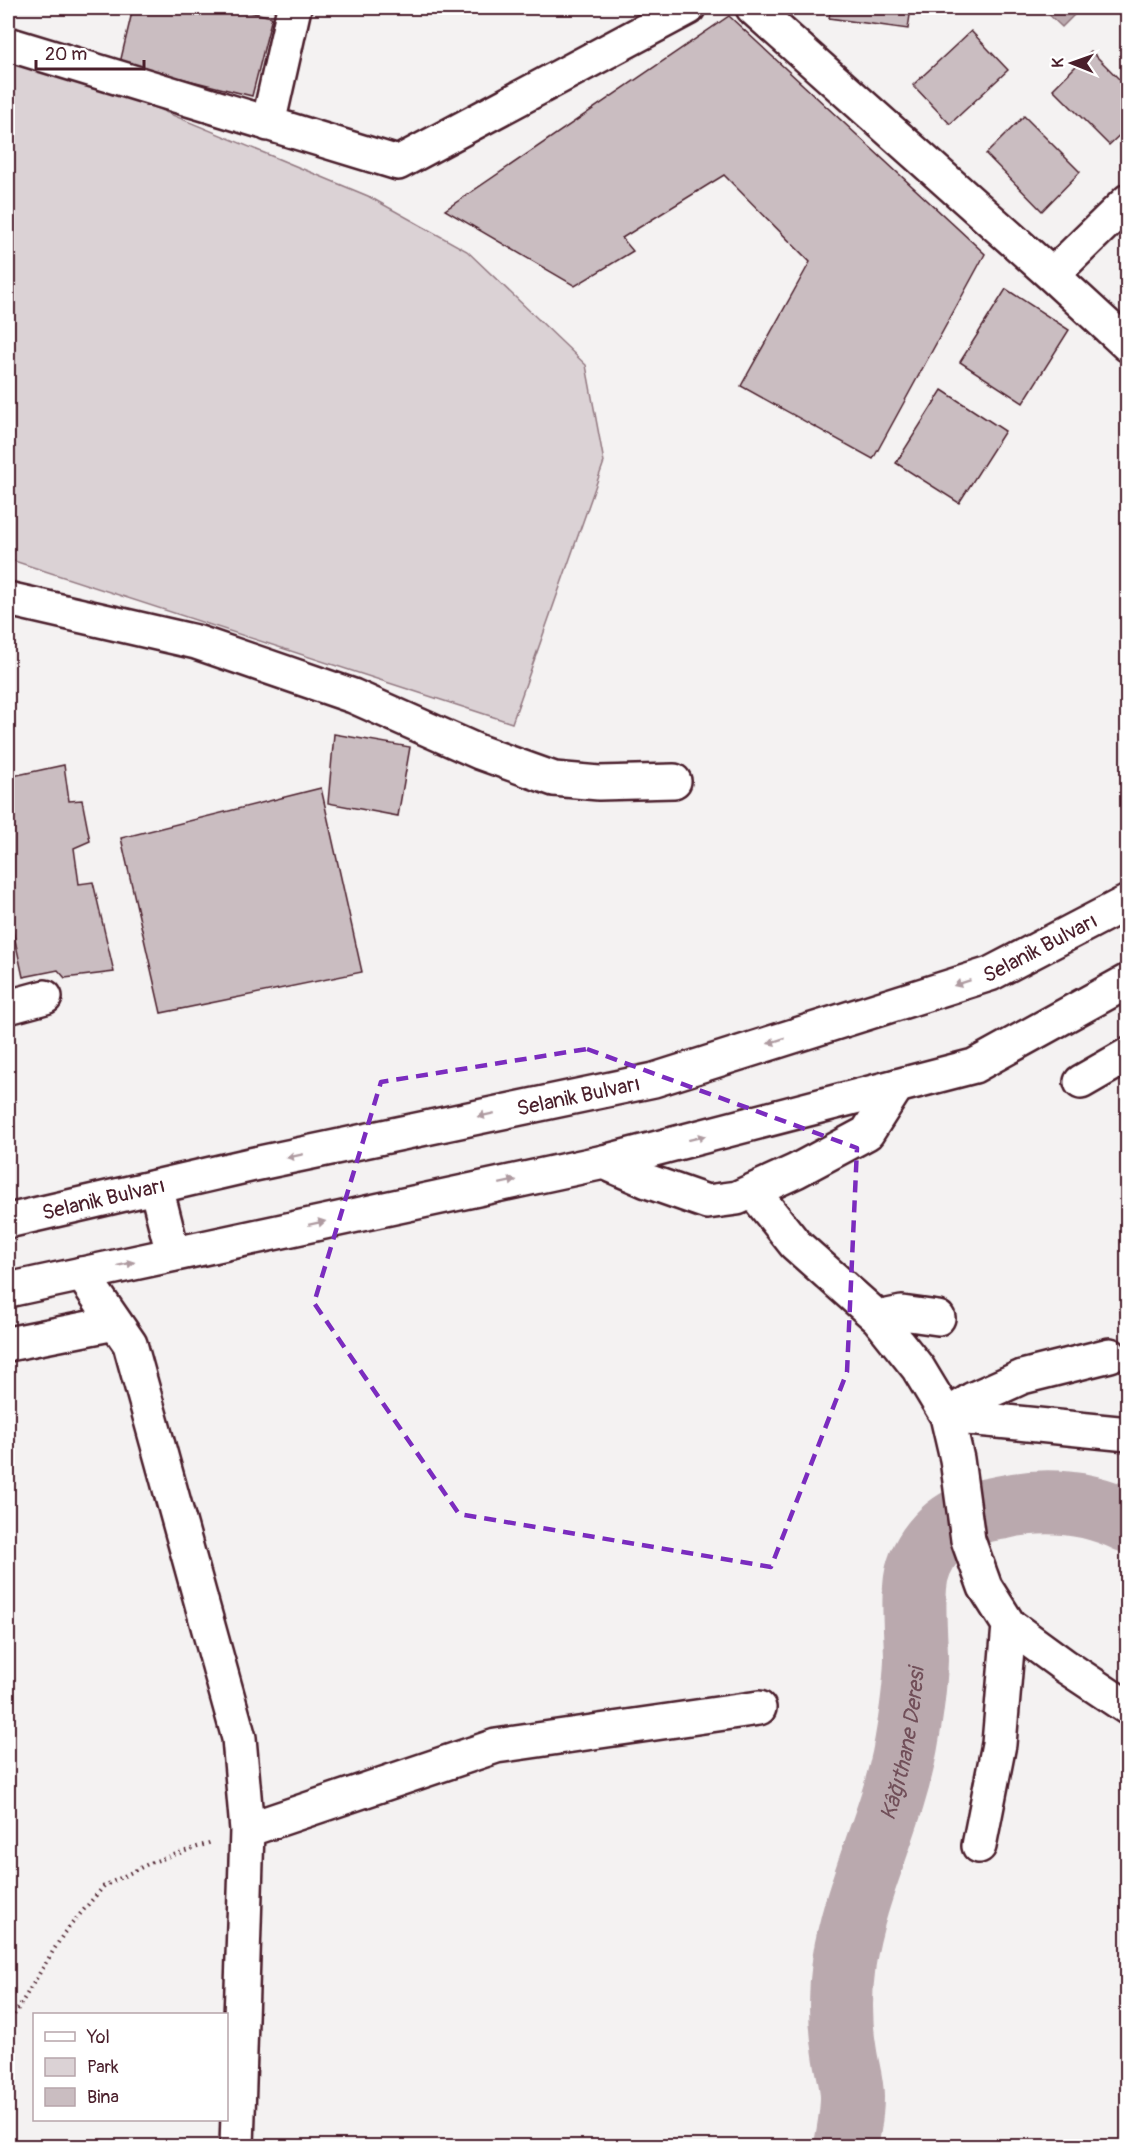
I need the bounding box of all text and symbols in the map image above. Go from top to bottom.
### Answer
scale bar [36,33,144,71]
north arrow [1042,33,1102,93]
text: 20 m [45,43,87,66]
text: K [1048,57,1068,68]
street label: Selanik Bulvarı [980,907,1102,989]
one-way arrow [953,979,971,988]
one-way arrow [767,1037,785,1047]
street label: Selanik Bulvarı [514,1070,643,1123]
one-way arrow [476,1111,495,1121]
one-way arrow [688,1132,707,1142]
one-way arrow [286,1151,304,1161]
street label: Selanik Bulvarı [39,1172,168,1227]
one-way arrow [498,1177,517,1186]
one-way arrow [308,1218,327,1227]
one-way arrow [117,1259,136,1268]
water label: Kâğıthane Deresi [874,1664,931,1824]
legend [33,2013,228,2121]
text: Yol [86,2026,110,2049]
text: Park [87,2056,119,2079]
text: Bina [87,2086,119,2109]

